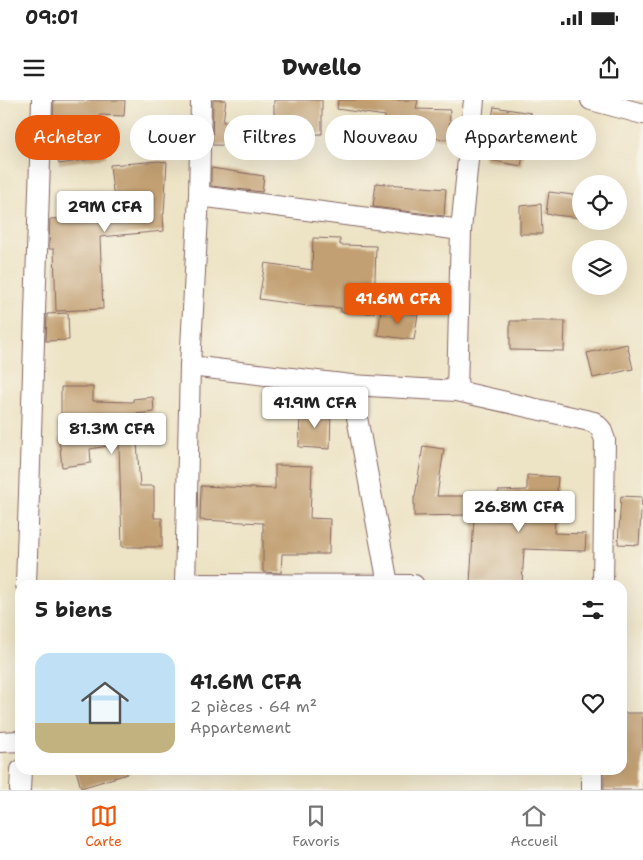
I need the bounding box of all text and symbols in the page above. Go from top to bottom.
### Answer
text: 09:01 [25,5,78,30]
text: Dwello [282,53,361,82]
icon: menu [20,54,48,82]
icon: share [595,54,623,82]
chip: Acheter [15,115,120,160]
chip: Louer [130,115,214,160]
chip: Filtres [224,115,315,160]
chip: Nouveau [325,115,436,160]
chip: Appartement [446,115,596,160]
map controls [572,175,627,295]
button: locate [572,175,627,230]
pin: 29M CFA [59,190,151,233]
text: 29M CFA [68,196,142,217]
button: layers [572,240,627,295]
pin: 41.6M CFA [341,282,455,325]
text: 41.6M CFA [355,288,441,309]
pin: 41.9M CFA [258,386,372,429]
text: 41.9M CFA [273,392,357,413]
pin: 81.3M CFA [55,412,169,455]
text: 81.3M CFA [69,418,155,439]
pin: 26.8M CFA [462,490,576,533]
text: 26.8M CFA [474,496,564,517]
text: 5 biens [35,596,112,624]
icon: filters [579,596,607,624]
text: 41.6M CFA [190,668,302,696]
icon: home [75,673,135,733]
icon: heart [579,689,607,717]
text: 2 pièces · 64 m² [190,696,317,717]
text: Appartement [190,717,291,738]
tab: Carte [85,802,122,850]
tab: Favoris [292,802,340,850]
tab: Accueil [510,802,558,850]

